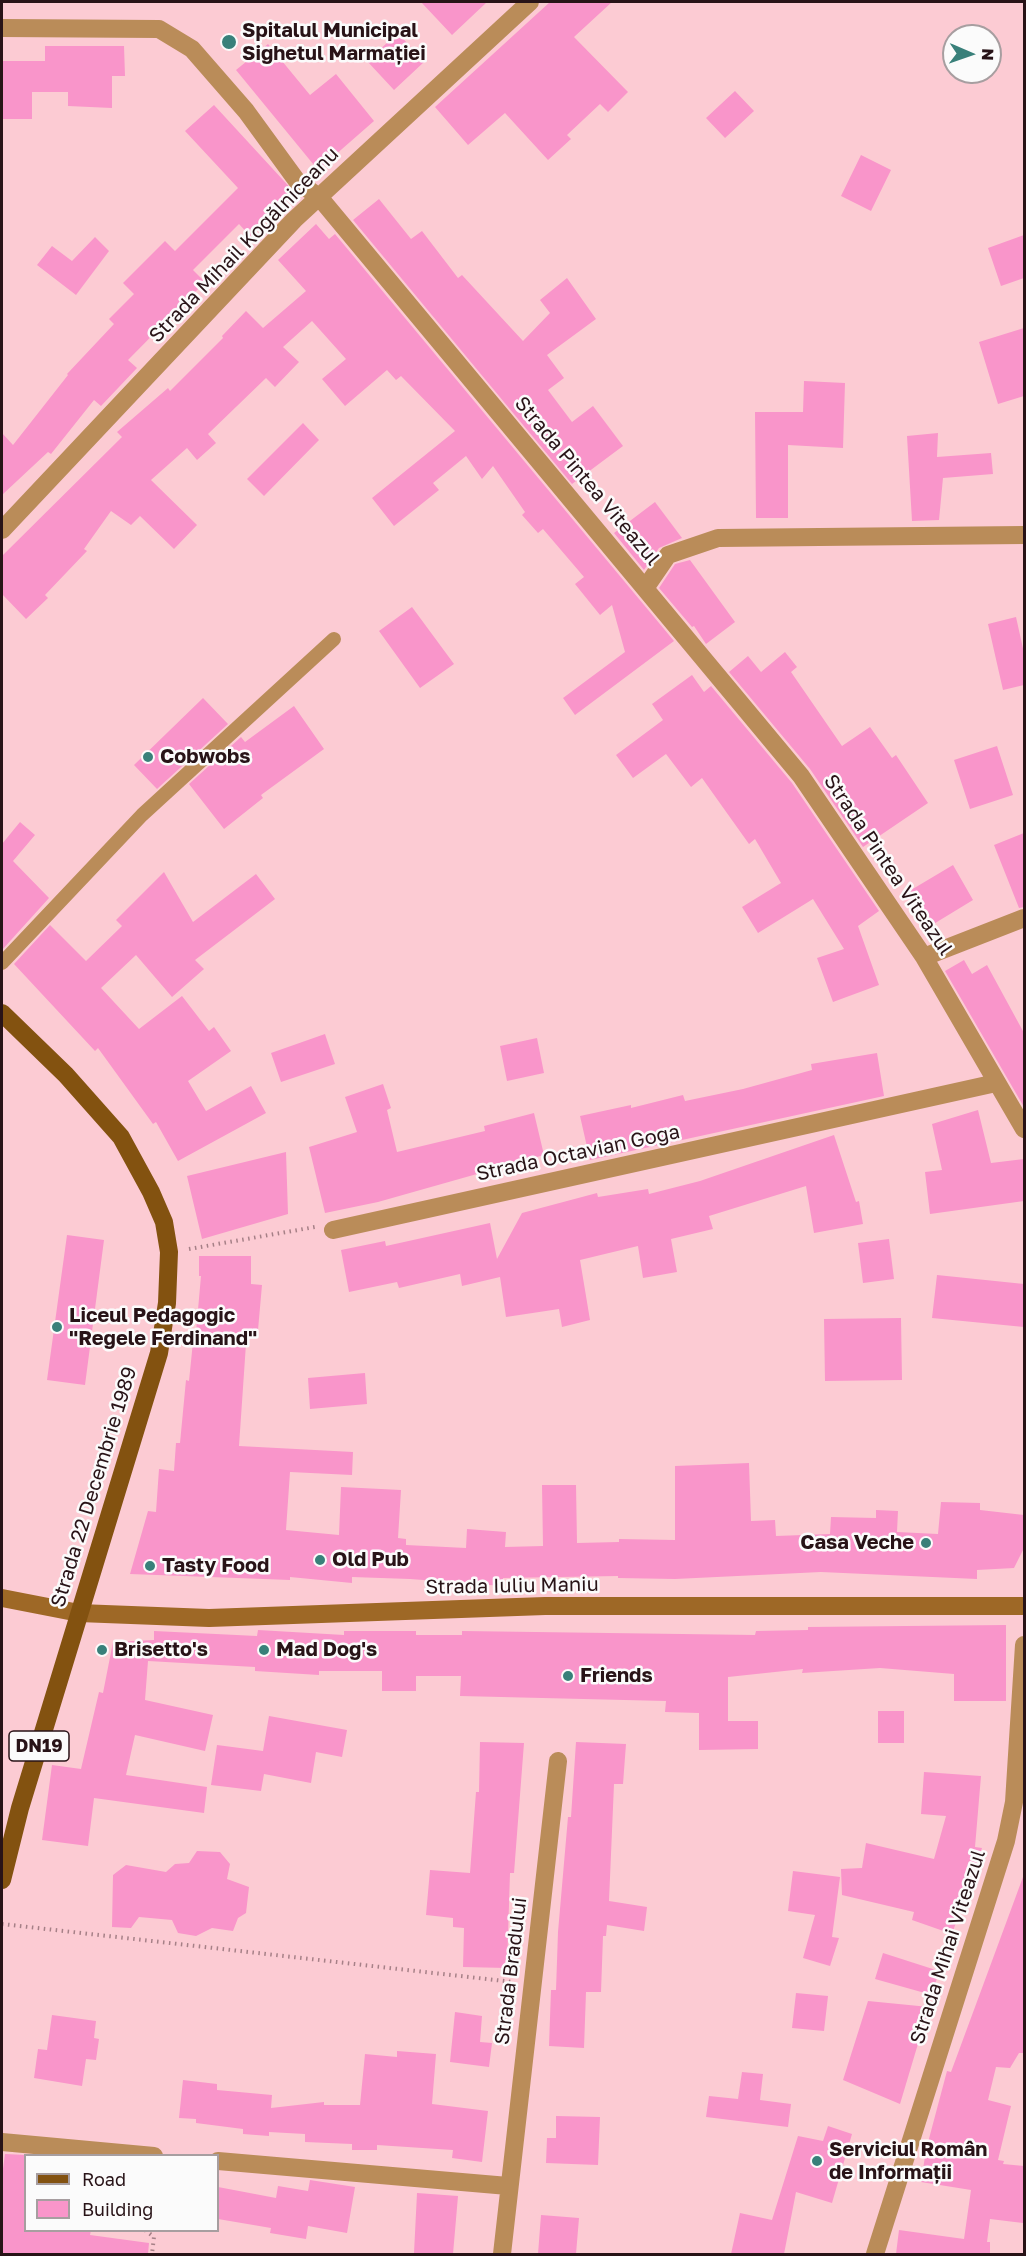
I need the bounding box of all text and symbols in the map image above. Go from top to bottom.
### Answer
place label: Spitalul Municipal Sighetul Marmației [242,19,426,66]
north arrow [942,24,1002,84]
marker: Spitalul Municipal Sighetul Marmației [220,33,238,51]
text: N [978,48,998,61]
street label: Strada Mihail Kogălniceanu [144,142,344,348]
street label: Strada Pintea Viteazul [509,392,665,570]
place label: Cobwobs [160,745,250,769]
marker: Cobwobs [141,750,155,764]
street label: Strada Pintea Viteazul [819,770,957,960]
street label: Strada Octavian Goga [474,1120,682,1186]
place label: Liceul Pedagogic "Regele Ferdinand" [69,1304,257,1351]
marker: Liceul Pedagogic "Regele Ferdinand" [50,1320,64,1334]
street label: Strada 22 Decembrie 1989 [46,1364,142,1610]
place label: Casa Veche [800,1531,914,1555]
marker: Casa Veche [919,1536,933,1550]
place label: Old Pub [332,1548,409,1572]
marker: Old Pub [313,1553,327,1567]
place label: Tasty Food [162,1554,269,1578]
marker: Tasty Food [143,1559,157,1573]
street label: Strada Iuliu Maniu [425,1572,599,1600]
place label: Brisetto's [114,1638,208,1662]
place label: Mad Dog's [276,1638,377,1662]
marker: Brisetto's [95,1643,109,1657]
marker: Mad Dog's [257,1643,271,1657]
place label: Friends [580,1664,653,1688]
marker: Friends [561,1669,575,1683]
road number: DN19 [9,1731,69,1761]
street label: Strada Mihai Viteazul [905,1847,991,2047]
street label: Strada Bradului [490,1896,532,2046]
place label: Serviciul Român de Informații [829,2138,987,2185]
legend [24,2154,219,2232]
marker: Serviciul Român de Informații [810,2154,824,2168]
text: Road [82,2168,126,2190]
text: Building [82,2198,153,2220]

